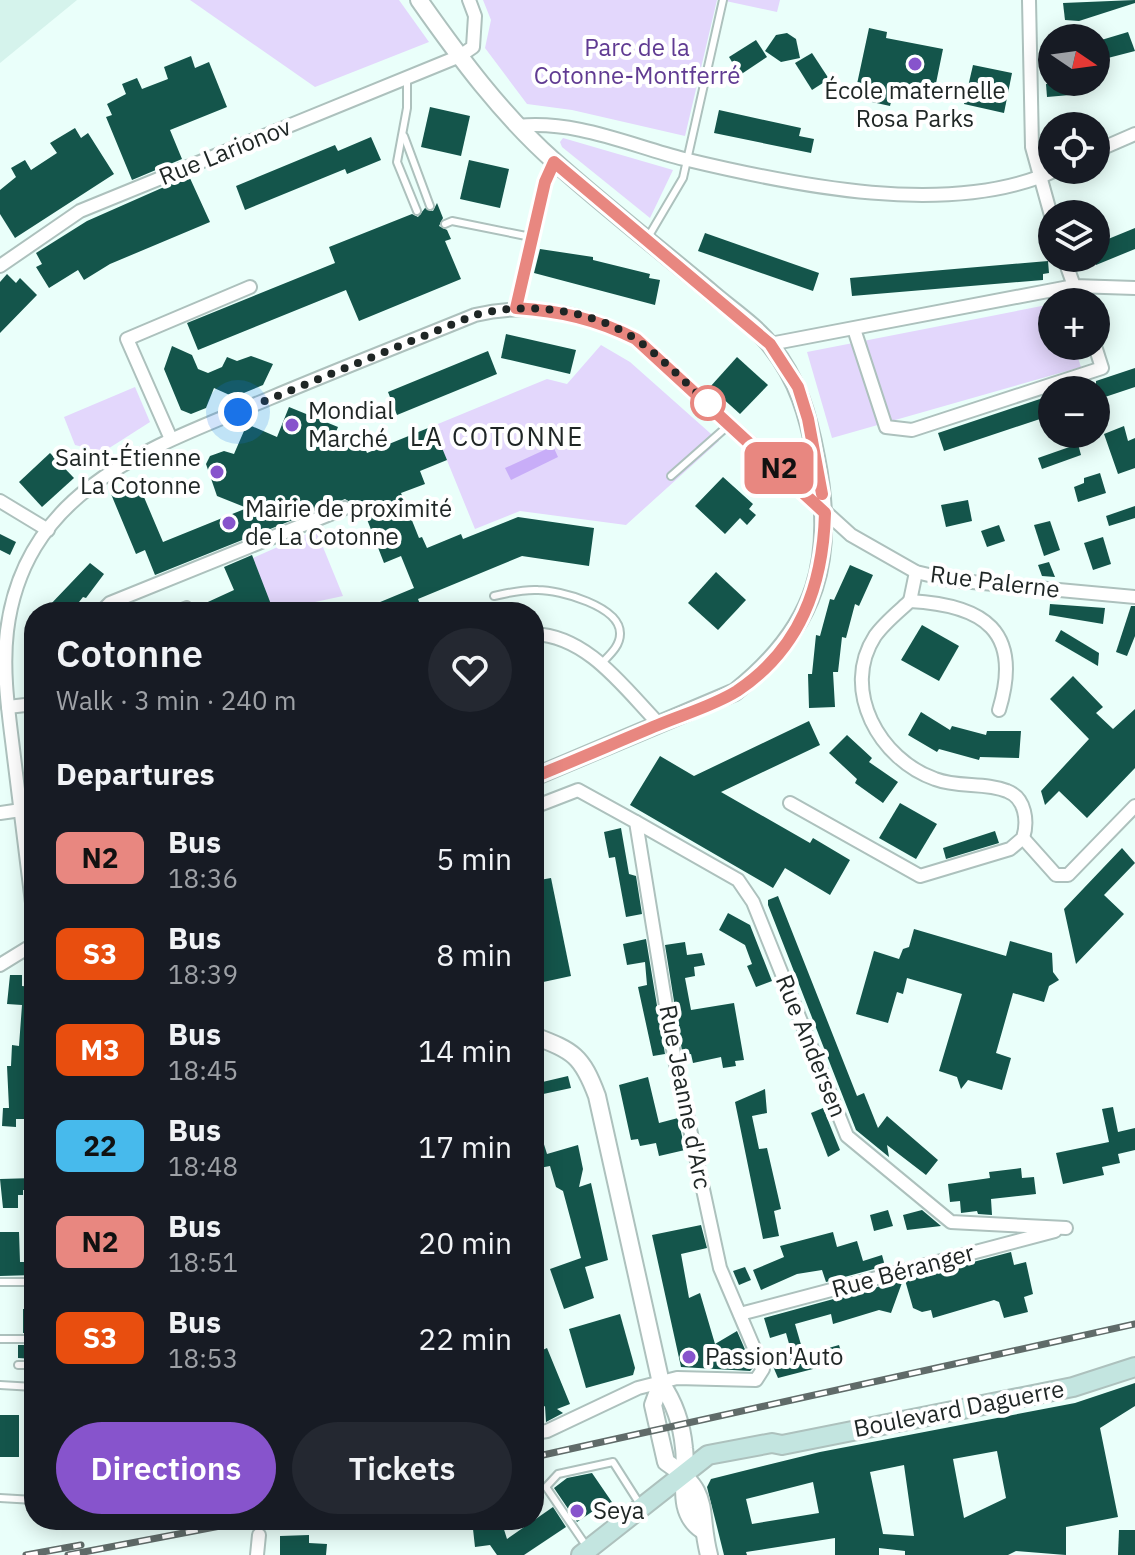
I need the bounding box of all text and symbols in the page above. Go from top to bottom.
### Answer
north arrow [1038,24,1110,96]
map controls [1038,24,1110,448]
park label: Parc de la Cotonne-Montferré [534,31,740,91]
marker: École maternelle Rosa Parks [906,55,924,73]
place label: École maternelle Rosa Parks [824,74,1006,134]
street label: Rue Larionov [154,110,296,192]
button: locate [1038,112,1110,184]
button: layers [1038,200,1110,272]
button: + [1038,288,1110,360]
button: − [1038,376,1110,448]
unlabelled marker [691,386,725,420]
your location [218,392,258,432]
place label: Mondial Marché [308,394,394,454]
marker: Mondial Marché [283,416,301,434]
district label: LA COTONNE [410,419,584,453]
place label: Saint-Étienne La Cotonne [55,441,201,501]
line badge: N2 [743,442,815,494]
text: N2 [760,449,798,486]
marker: Saint-Étienne La Cotonne [208,463,226,481]
place label: Mairie de proximité de La Cotonne [245,492,452,552]
marker: Mairie de proximité de La Cotonne [220,514,238,532]
street label: Rue Palerne [929,557,1062,605]
text: Cotonne [56,628,203,677]
button: heart [428,628,512,712]
text: Walk · 3 min · 240 m [56,683,296,717]
text: Departures [56,754,215,793]
text: Bus [168,822,221,861]
text: N2 [81,839,119,876]
text: 5 min [436,839,512,878]
text: 18:36 [168,861,238,895]
text: Bus [168,918,221,957]
text: S3 [83,935,117,972]
text: 8 min [436,935,512,974]
text: 18:39 [168,957,238,991]
street label: Rue Andersen [769,970,855,1122]
street label: Rue Jeanne d'Arc [652,1002,720,1192]
text: Bus [168,1014,221,1053]
text: M3 [80,1031,120,1068]
text: 14 min [418,1031,512,1070]
text: 18:45 [168,1053,238,1087]
text: Bus [168,1110,221,1149]
text: 22 [83,1127,117,1164]
text: 17 min [418,1127,512,1166]
text: 18:48 [168,1149,238,1183]
text: Bus [168,1206,221,1245]
text: N2 [81,1223,119,1260]
text: 20 min [418,1223,512,1262]
street label: Rue Béranger [828,1236,978,1304]
text: 18:51 [168,1245,238,1279]
text: Bus [168,1302,221,1341]
text: S3 [83,1319,117,1356]
text: 22 min [418,1319,512,1358]
place label: Passion'Auto [705,1340,843,1372]
text: 18:53 [168,1341,238,1375]
marker: Passion'Auto [680,1348,698,1366]
street label: Boulevard Daguerre [851,1372,1067,1444]
button: Directions [56,1422,276,1514]
button: Tickets [292,1422,512,1514]
place label: Seya [593,1494,645,1526]
marker: Seya [568,1502,586,1520]

